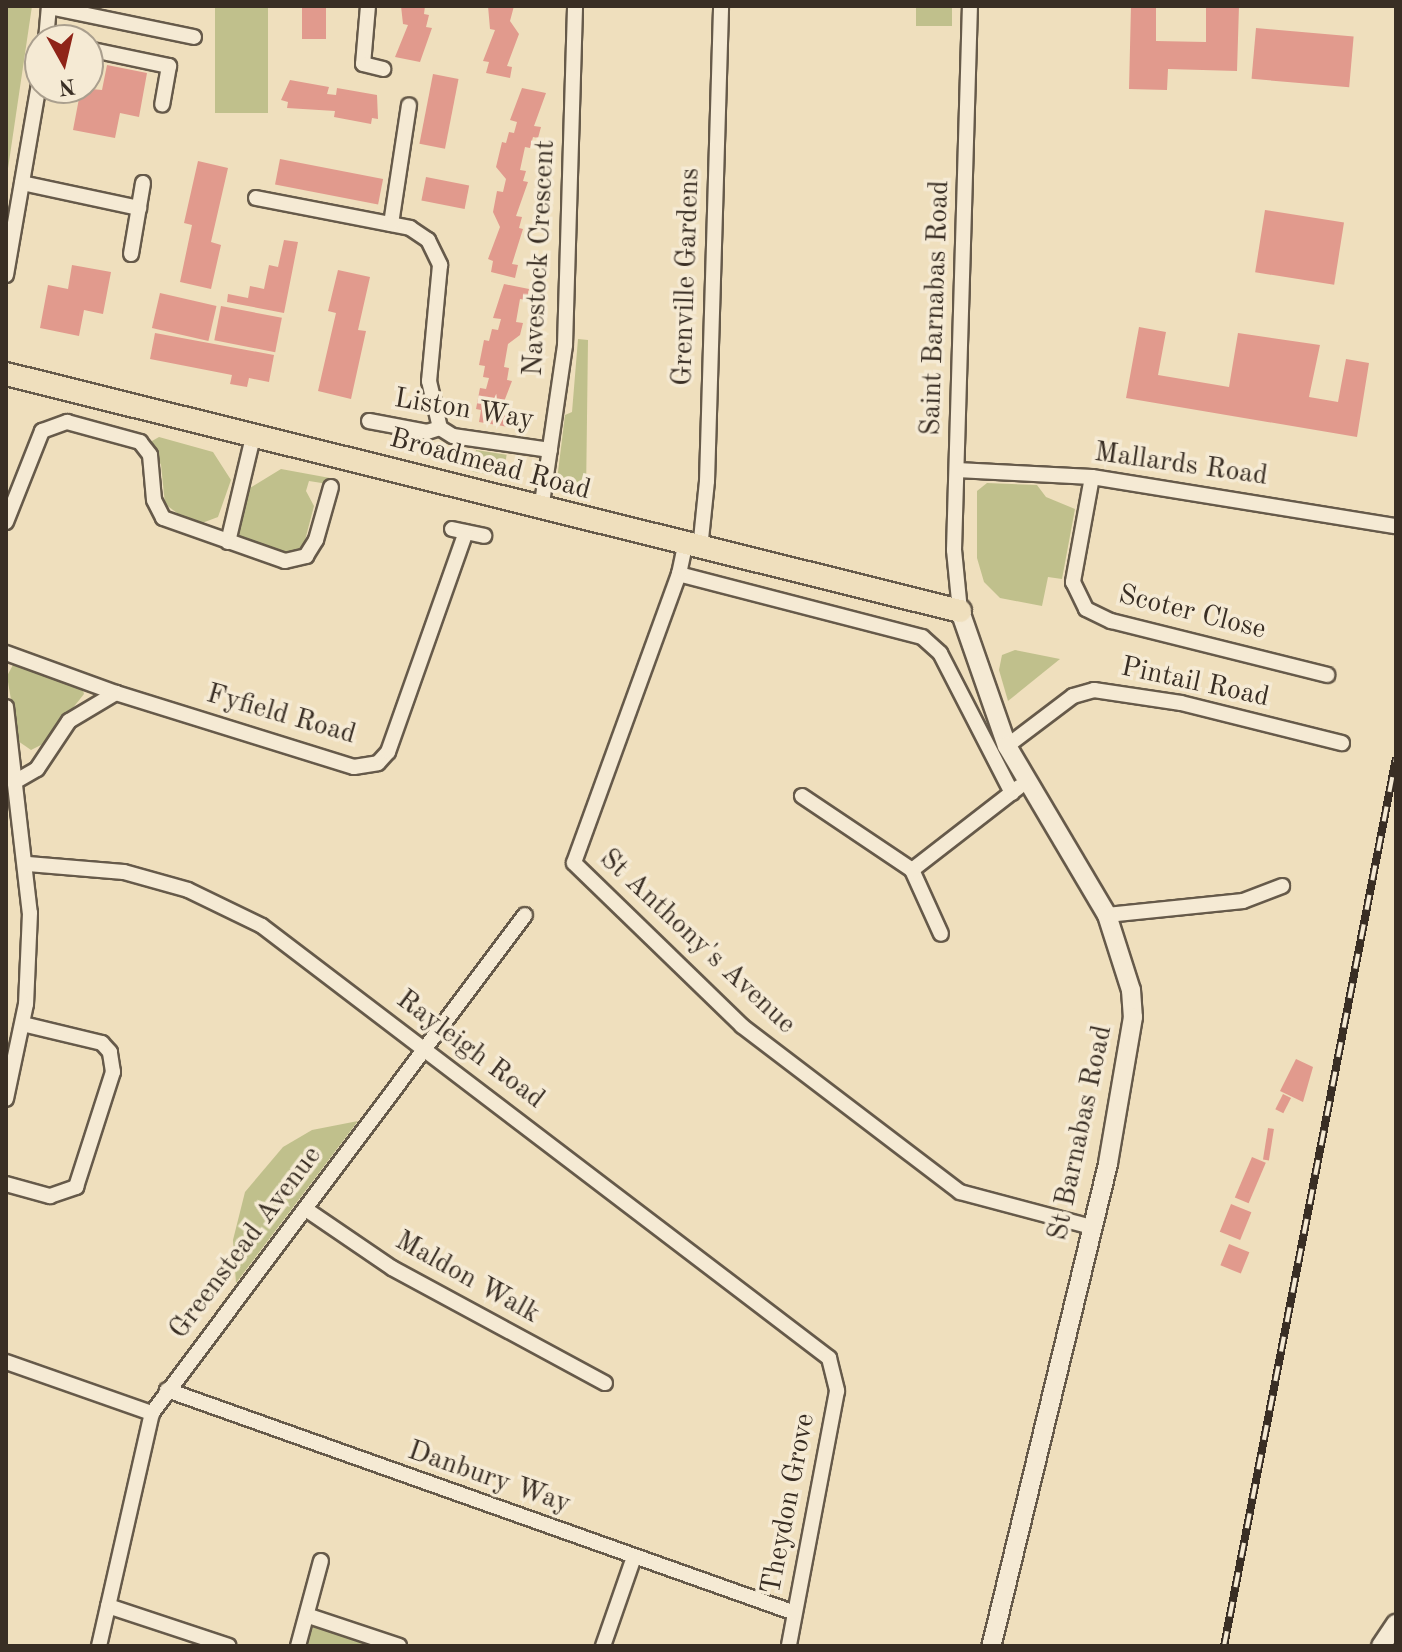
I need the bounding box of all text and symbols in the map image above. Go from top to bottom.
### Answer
north arrow [24,24,104,104]
text: N [57,74,77,98]
street label: Navestock Crescent [517,139,563,377]
street label: Grenville Gardens [666,167,708,387]
street label: Saint Barnabas Road [915,180,957,436]
street label: Liston Way [392,382,536,438]
street label: Broadmead Road [386,422,594,508]
street label: Mallards Road [1092,436,1270,494]
street label: Scoter Close [1115,578,1269,648]
street label: Pintail Road [1118,651,1272,715]
street label: Fyfield Road [202,678,360,752]
street label: St Anthony's Avenue [592,842,802,1042]
street label: Rayleigh Road [389,983,551,1117]
street label: St Barnabas Road [1042,1022,1120,1244]
street label: Greenstead Avenue [163,1140,329,1346]
street label: Maldon Walk [389,1225,545,1331]
street label: Theydon Grove [755,1411,823,1597]
street label: Danbury Way [403,1434,575,1522]

